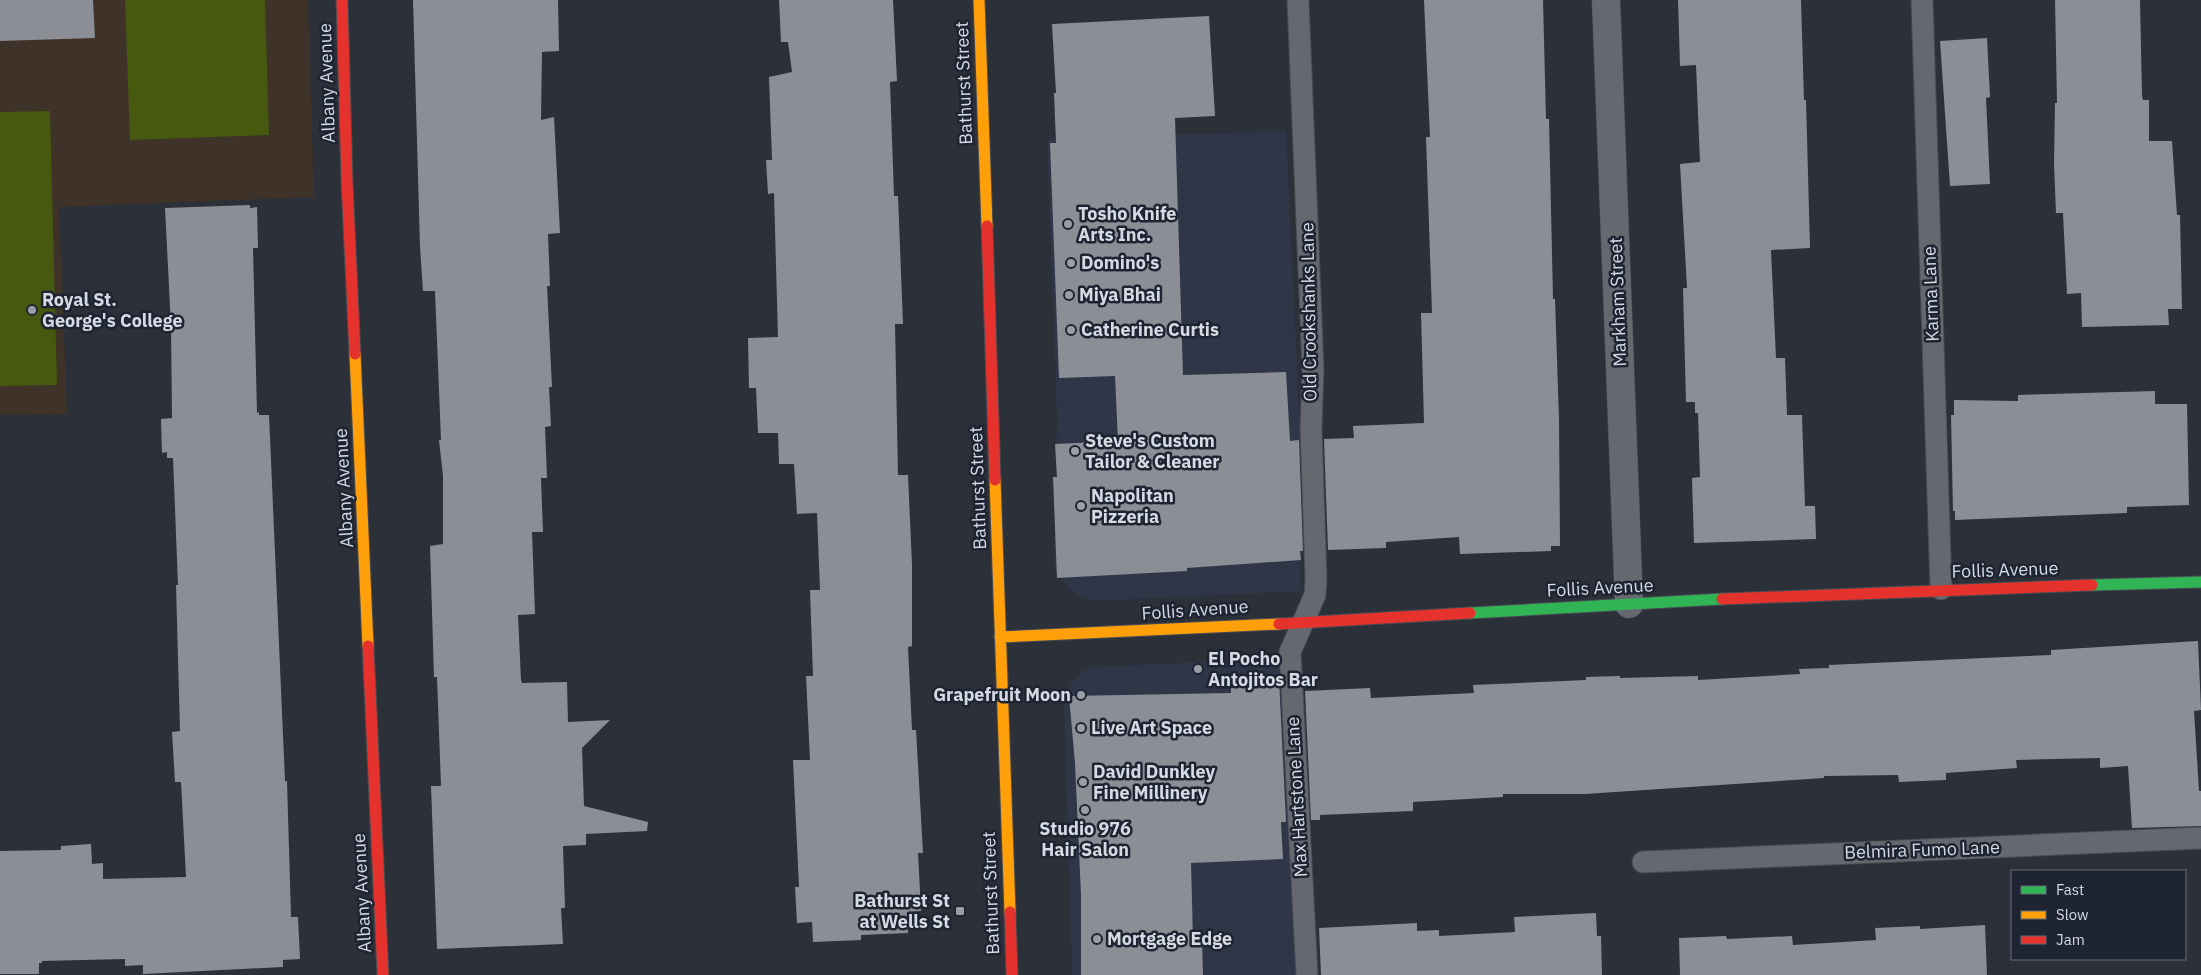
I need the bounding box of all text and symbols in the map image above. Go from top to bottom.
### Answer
street label: Bathurst Street [950,21,977,145]
street label: Albany Avenue [313,23,340,143]
place label: Tosho Knife Arts Inc. [1078,202,1176,246]
marker: Tosho Knife Arts Inc. [1062,218,1074,230]
street label: Old Crookshanks Lane [1295,222,1322,402]
street label: Markham Street [1604,237,1631,367]
street label: Karma Lane [1917,246,1944,342]
place label: Domino's [1081,251,1159,274]
marker: Domino's [1065,257,1077,269]
place label: Miya Bhai [1079,283,1161,306]
place label: Royal St. George's College [42,288,183,332]
marker: Miya Bhai [1063,289,1075,301]
marker: Royal St. George's College [26,304,38,316]
place label: Catherine Curtis [1081,318,1219,341]
marker: Catherine Curtis [1065,324,1077,336]
street label: Bathurst Street [964,426,991,550]
street label: Albany Avenue [329,427,358,548]
place label: Steve's Custom Tailor & Cleaner [1085,429,1220,473]
marker: Steve's Custom Tailor & Cleaner [1069,445,1081,457]
place label: Napolitan Pizzeria [1091,484,1174,528]
marker: Napolitan Pizzeria [1075,500,1087,512]
street label: Follis Avenue [1951,556,2059,583]
street label: Follis Avenue [1546,573,1654,602]
street label: Follis Avenue [1141,594,1249,625]
place label: El Pocho Antojitos Bar [1208,647,1318,691]
marker: El Pocho Antojitos Bar [1192,663,1204,675]
place label: Grapefruit Moon [933,683,1071,706]
marker: Grapefruit Moon [1075,689,1087,701]
place label: Live Art Space [1091,716,1212,739]
street label: Max Hartstone Lane [1281,716,1312,878]
marker: Live Art Space [1075,722,1087,734]
place label: David Dunkley Fine Millinery [1093,760,1215,804]
marker: David Dunkley Fine Millinery [1077,776,1089,788]
marker: Studio 976 Hair Salon [1079,804,1091,816]
place label: Studio 976 Hair Salon [1039,817,1131,861]
street label: Bathurst Street [977,831,1004,955]
street label: Albany Avenue [347,832,376,953]
street label: Belmira Fumo Lane [1844,835,2000,864]
legend [2011,870,2186,960]
text: Fast [2056,880,2084,899]
place label: Bathurst St at Wells St [854,889,950,933]
marker: Bathurst St at Wells St [954,905,966,917]
text: Slow [2056,905,2089,924]
place label: Mortgage Edge [1107,927,1232,950]
text: Jam [2056,930,2085,949]
marker: Mortgage Edge [1091,933,1103,945]

